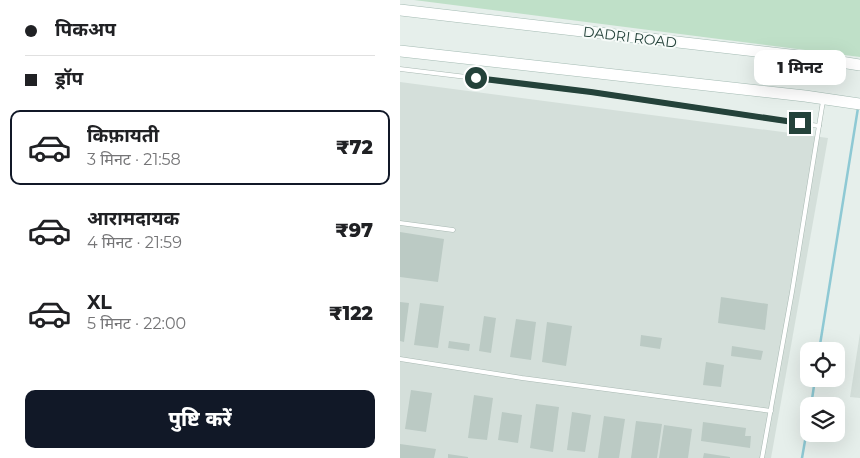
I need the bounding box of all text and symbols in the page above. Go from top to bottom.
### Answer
text: पिकअप [55,18,116,41]
street label: DADRI ROAD [582,22,678,52]
callout: 1 मिनट [754,51,846,86]
text: 1 मिनट [777,58,823,77]
text: ड्रॉप [55,67,83,90]
route start [465,67,487,89]
route end [789,112,811,134]
text: किफ़ायती [87,124,159,147]
icon: car [27,125,72,170]
text: ₹72 [336,136,373,159]
text: 3 मिनट · 21:58 [87,150,181,169]
text: आरामदायक [87,207,179,230]
icon: car [27,208,72,253]
text: ₹97 [335,219,373,242]
text: 4 मिनट · 21:59 [87,233,182,252]
icon: car [27,291,72,336]
text: XL [87,291,112,314]
text: ₹122 [329,302,373,325]
text: 5 मिनट · 22:00 [87,314,186,333]
map controls [800,342,845,442]
button: locate [800,342,845,387]
button: पुष्टि करें [25,390,375,448]
button: layers [800,397,845,442]

